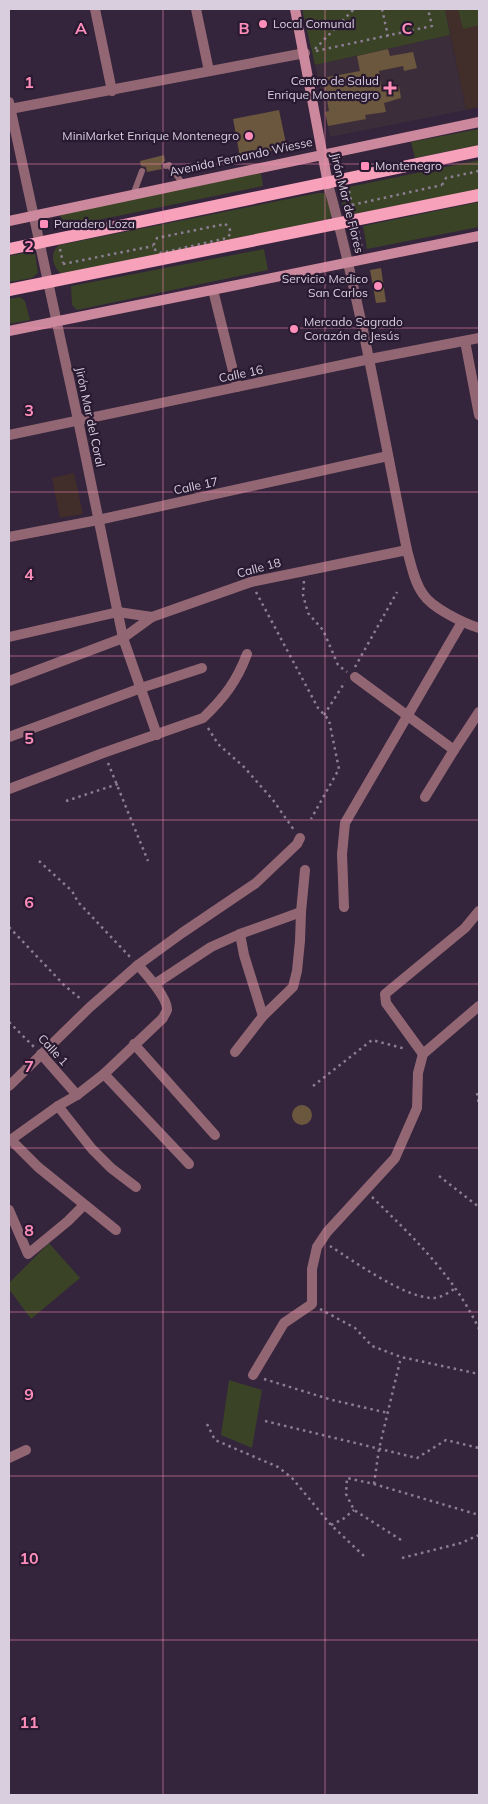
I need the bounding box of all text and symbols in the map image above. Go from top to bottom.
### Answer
place label: Local Comunal [273,16,355,31]
text: A [75,18,87,38]
text: B [238,18,250,38]
marker: Local Comunal [257,18,269,30]
text: C [402,18,413,38]
text: 1 [24,72,34,92]
place label: Centro de Salud Enrique Montenegro [267,73,379,102]
marker: Centro de Salud Enrique Montenegro [383,81,397,95]
place label: MiniMarket Enrique Montenegro [62,128,239,143]
marker: MiniMarket Enrique Montenegro [243,130,255,142]
street label: Avenida Fernando Wiesse [168,134,314,179]
street label: Jirón Mar de Flores [328,151,367,255]
place label: Montenegro [375,158,442,173]
marker: Montenegro [359,160,371,172]
place label: Paradero Loza [54,216,135,231]
marker: Paradero Loza [38,218,50,230]
text: 2 [24,236,34,256]
place label: Servicio Medico San Carlos [282,271,368,300]
marker: Servicio Medico San Carlos [372,280,384,292]
place label: Mercado Sagrado Corazón de Jesús [304,314,403,343]
marker: Mercado Sagrado Corazón de Jesús [288,323,300,335]
street label: Calle 16 [217,361,264,386]
street label: Jirón Mar del Coral [73,366,108,468]
text: 3 [24,400,34,420]
street label: Calle 17 [172,473,219,498]
street label: Calle 18 [235,554,283,581]
text: 4 [24,564,34,584]
text: 5 [24,728,34,748]
text: 6 [24,892,34,912]
street label: Calle 1 [35,1031,72,1069]
text: 7 [24,1056,34,1076]
text: 8 [24,1220,34,1240]
text: 9 [24,1384,34,1404]
text: 10 [19,1548,39,1568]
text: 11 [19,1712,39,1732]

